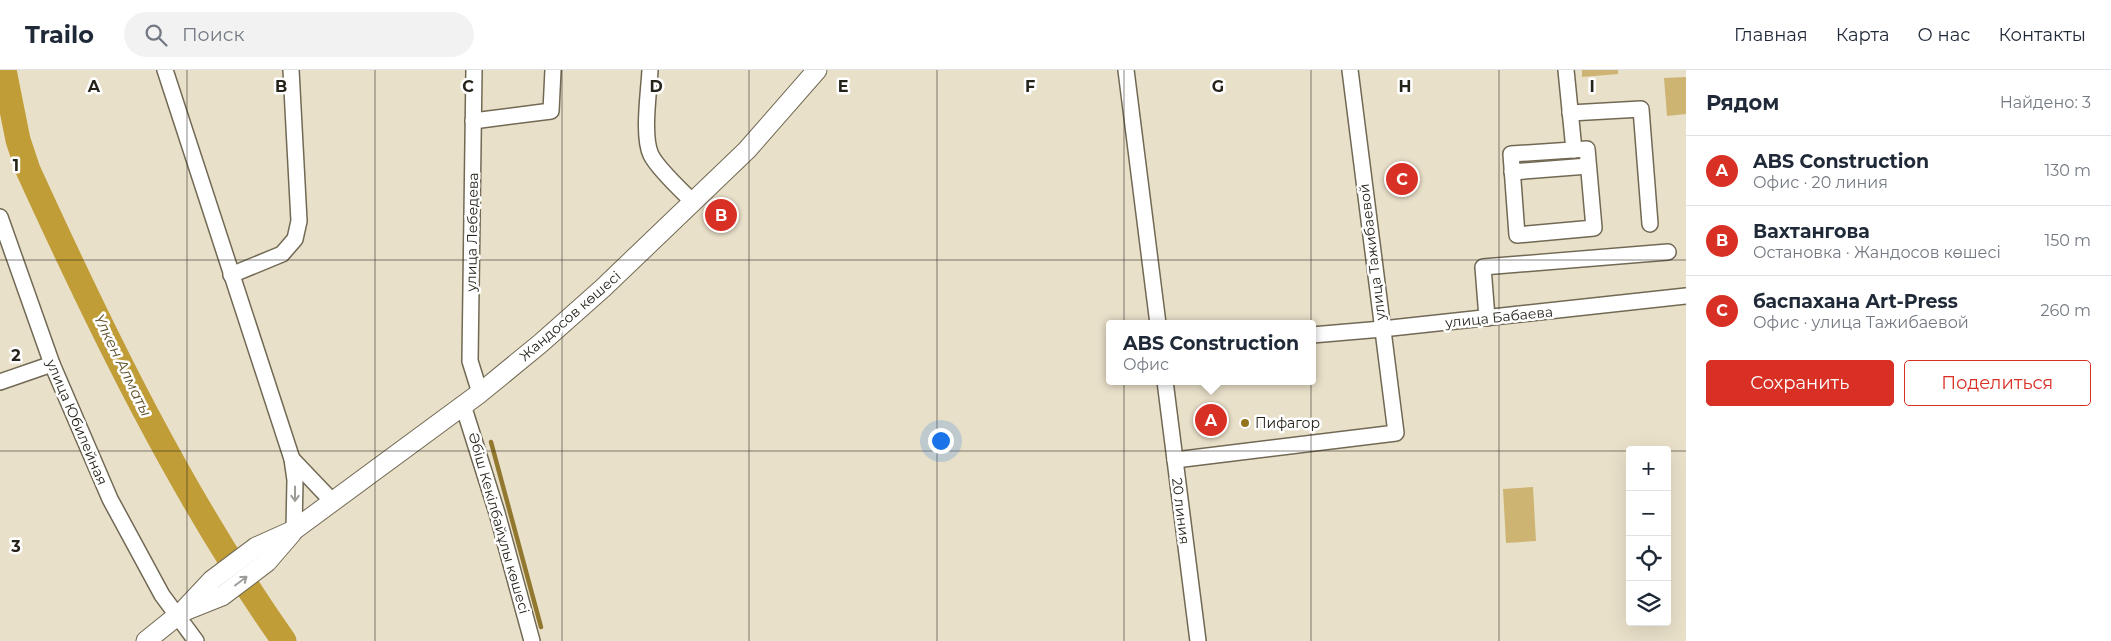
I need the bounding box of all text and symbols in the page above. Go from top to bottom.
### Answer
search box [124,12,474,57]
text: Trailo [25,20,94,49]
icon: search [142,21,170,49]
text: Поиск [182,23,245,46]
text: Главная [1734,24,1808,46]
text: Карта [1836,24,1890,46]
text: О нас [1918,24,1970,46]
text: Контакты [1998,24,2086,46]
text: A [87,77,101,96]
text: B [275,77,287,96]
text: C [462,77,474,96]
text: D [649,77,663,96]
text: E [838,77,848,96]
text: F [1025,77,1035,96]
text: G [1212,77,1224,96]
text: H [1399,77,1411,96]
text: I [1589,77,1595,96]
text: Рядом [1706,90,1779,115]
text: Найдено: 3 [2000,93,2091,112]
text: ABS Construction [1753,150,1929,173]
text: 1 [13,156,19,175]
pin: C [1386,160,1418,198]
text: A [1716,161,1728,180]
text: 130 m [2044,161,2091,180]
street label: улица Лебедева [462,172,482,293]
text: Офис · 20 линия [1753,173,1888,192]
street label: улица Тажибаевой [1355,183,1389,322]
pin: B [705,196,737,234]
text: Вахтангова [1753,220,1870,243]
text: B [1716,231,1728,250]
text: 150 m [2044,231,2091,250]
text: Остановка · Жандосов көшесі [1753,243,2001,262]
street label: Жандосов көшесі [516,267,624,365]
text: баспахана Art-Press [1753,290,1958,313]
text: C [1716,301,1728,320]
text: 260 m [2040,301,2091,320]
street label: улица Бабаева [1443,302,1554,332]
water label: Үлкен Алматы [90,311,156,420]
text: Офис · улица Тажибаевой [1753,313,1969,332]
popup [1106,320,1316,385]
text: ABS Construction [1123,332,1299,355]
text: 2 [11,346,21,365]
text: Офис [1123,355,1169,374]
street label: улица Юбилейная [42,356,112,488]
button: Сохранить [1706,360,1894,406]
button: Поделиться [1904,360,2091,406]
pin: A [1195,401,1227,439]
place label: Пифагор [1255,414,1320,432]
marker: Пифагор [1239,417,1251,429]
your location [928,428,954,454]
street label: Әбіш Кекілбайұлы көшесі [464,430,534,616]
map controls [1626,446,1671,626]
button: + [1626,446,1671,491]
street label: 20 линия [1168,477,1194,545]
one-way arrow [290,486,300,502]
button: − [1626,491,1671,536]
button: locate [1626,536,1671,581]
text: 3 [10,537,21,556]
one-way arrow [234,576,248,586]
button: layers [1626,581,1671,626]

